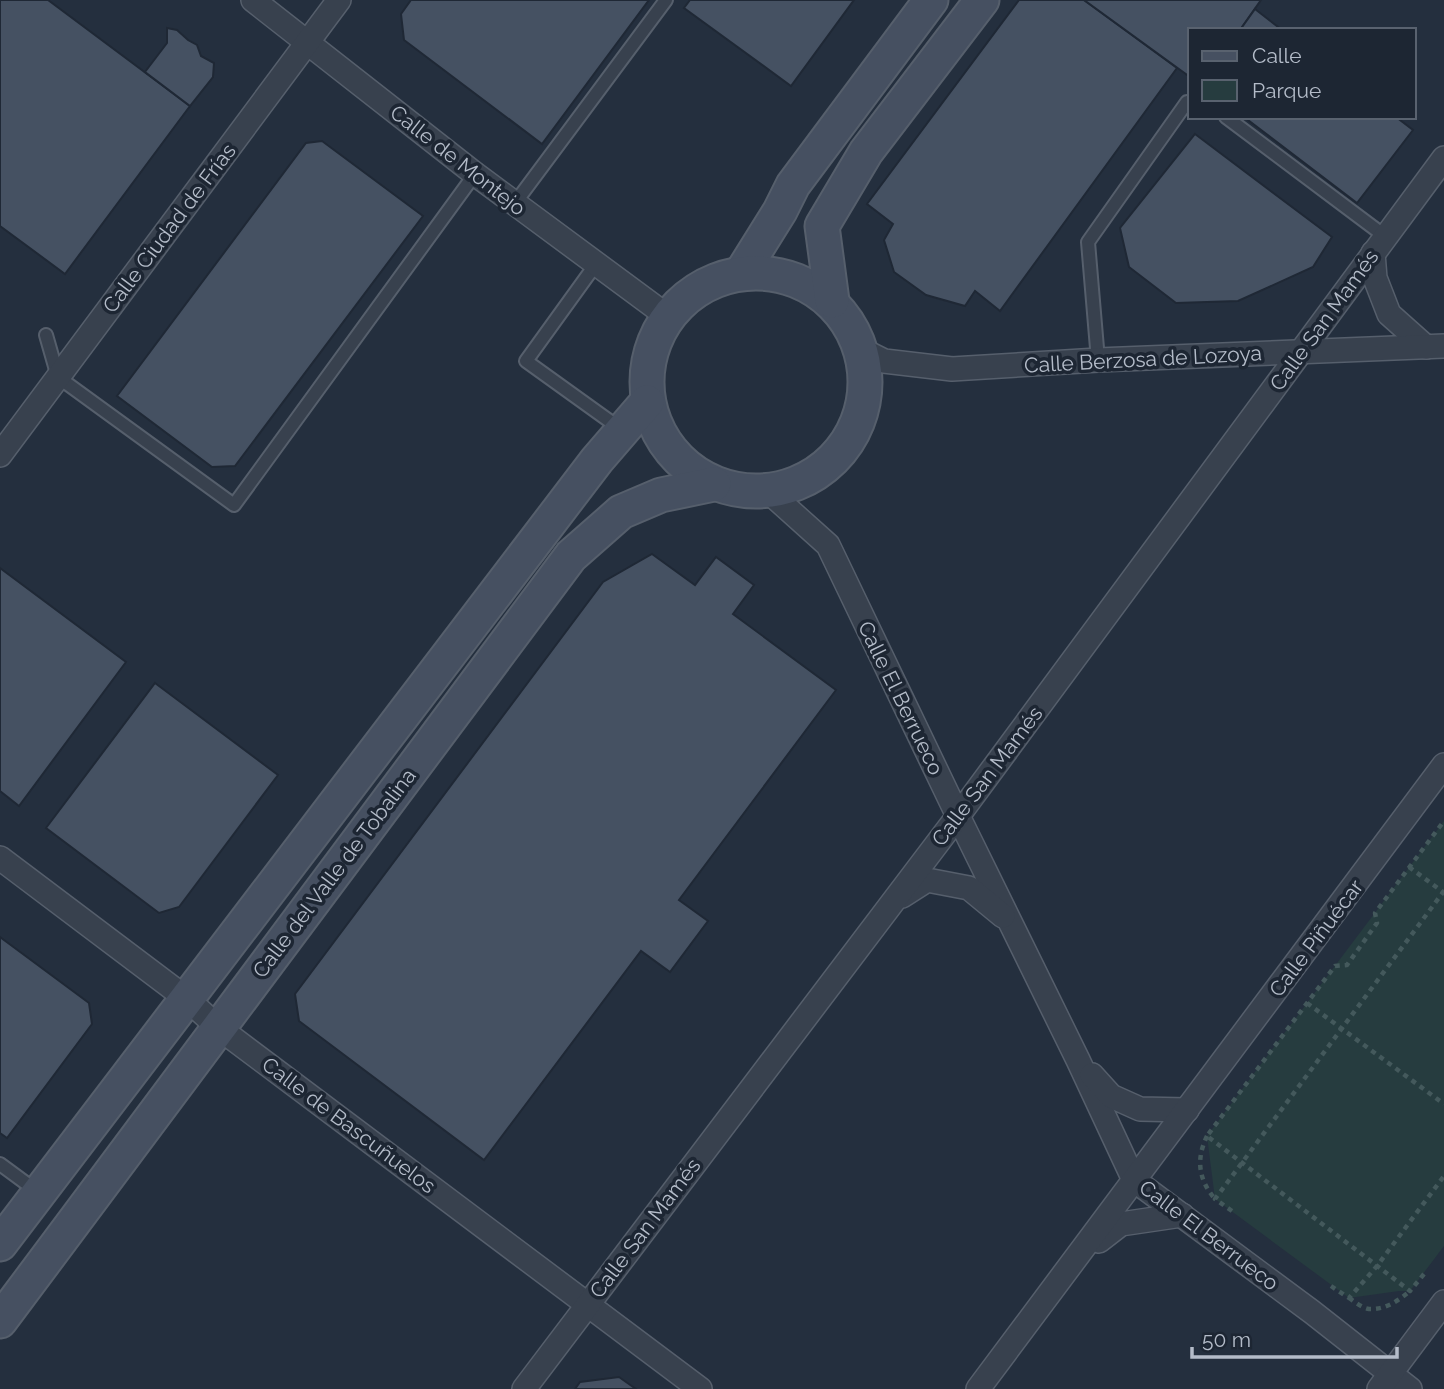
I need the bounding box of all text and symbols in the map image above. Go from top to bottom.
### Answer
legend [1188,28,1416,119]
text: Calle [1252,43,1302,68]
text: Parque [1252,78,1321,103]
street label: Calle de Montejo [385,99,531,221]
street label: Calle Ciudad de Frías [97,139,241,317]
street label: Calle San Mamés [1264,245,1384,395]
street label: Calle Berzosa de Lozoya [1024,340,1262,378]
street label: Calle El Berrueco [853,617,949,779]
street label: Calle San Mamés [926,701,1048,851]
street label: Calle del Valle de Tobalina [247,764,421,982]
street label: Calle Piñuécar [1264,874,1368,1001]
street label: Calle de Bascuñuelos [257,1052,441,1198]
street label: Calle San Mamés [584,1153,706,1303]
street label: Calle El Berrueco [1134,1174,1284,1296]
scale bar [1192,1316,1397,1360]
text: 50 m [1202,1327,1251,1352]

